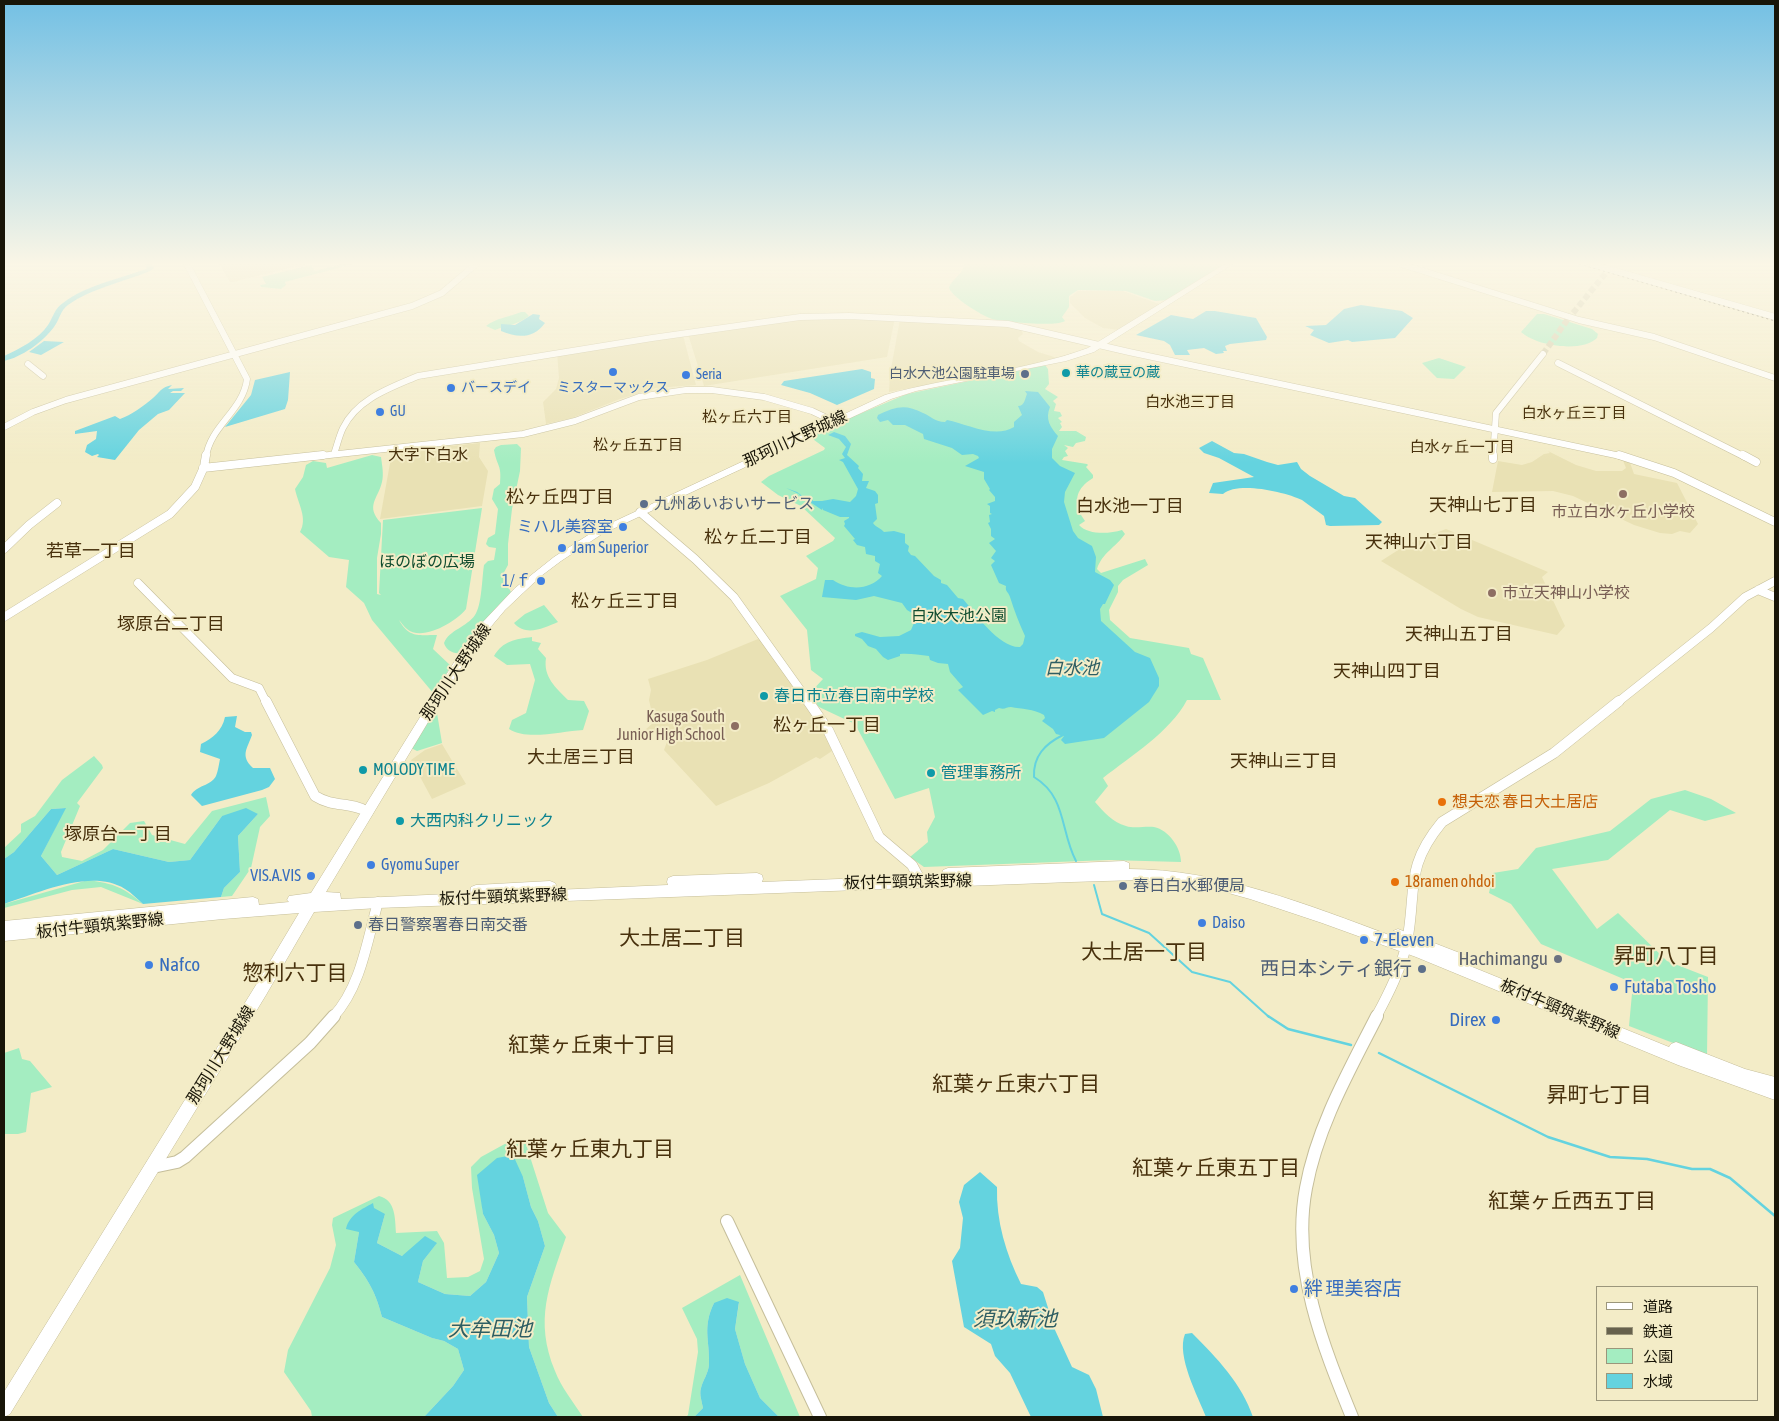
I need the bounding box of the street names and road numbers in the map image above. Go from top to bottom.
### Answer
street label: 那珂川大野城線 [740,407,850,471]
street label: 那珂川大野城線 [417,620,495,724]
street label: 板付牛頸筑紫野線 [844,871,972,893]
street label: 板付牛頸筑紫野線 [439,885,567,909]
street label: 板付牛頸筑紫野線 [35,910,165,942]
street label: 板付牛頸筑紫野線 [1497,975,1623,1043]
street label: 那珂川大野城線 [183,1002,259,1108]

